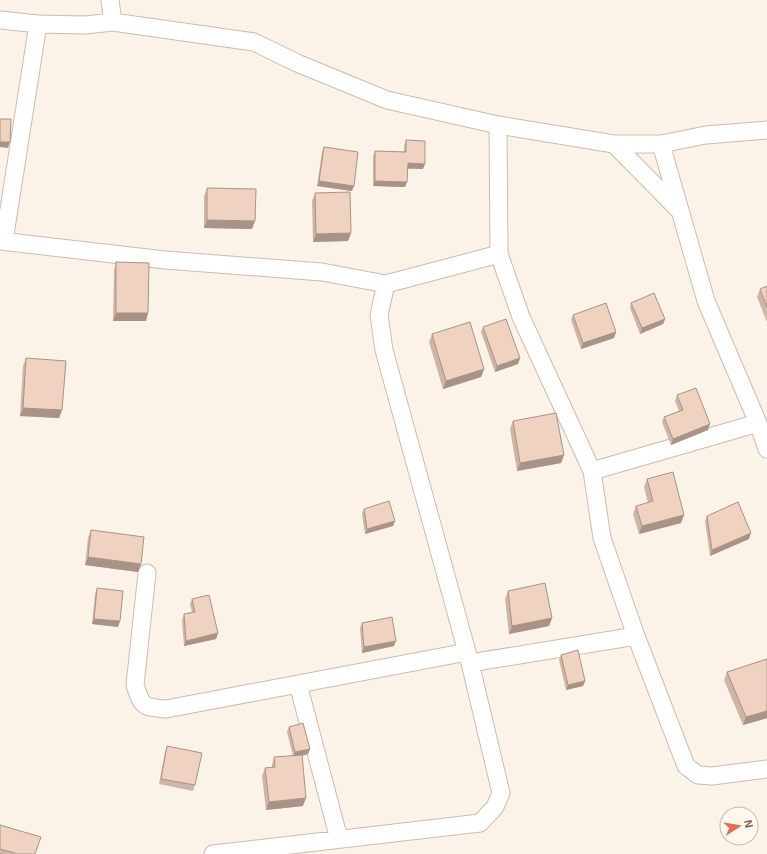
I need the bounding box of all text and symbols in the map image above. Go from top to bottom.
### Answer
north arrow [719,806,759,846]
text: N [742,819,755,829]

